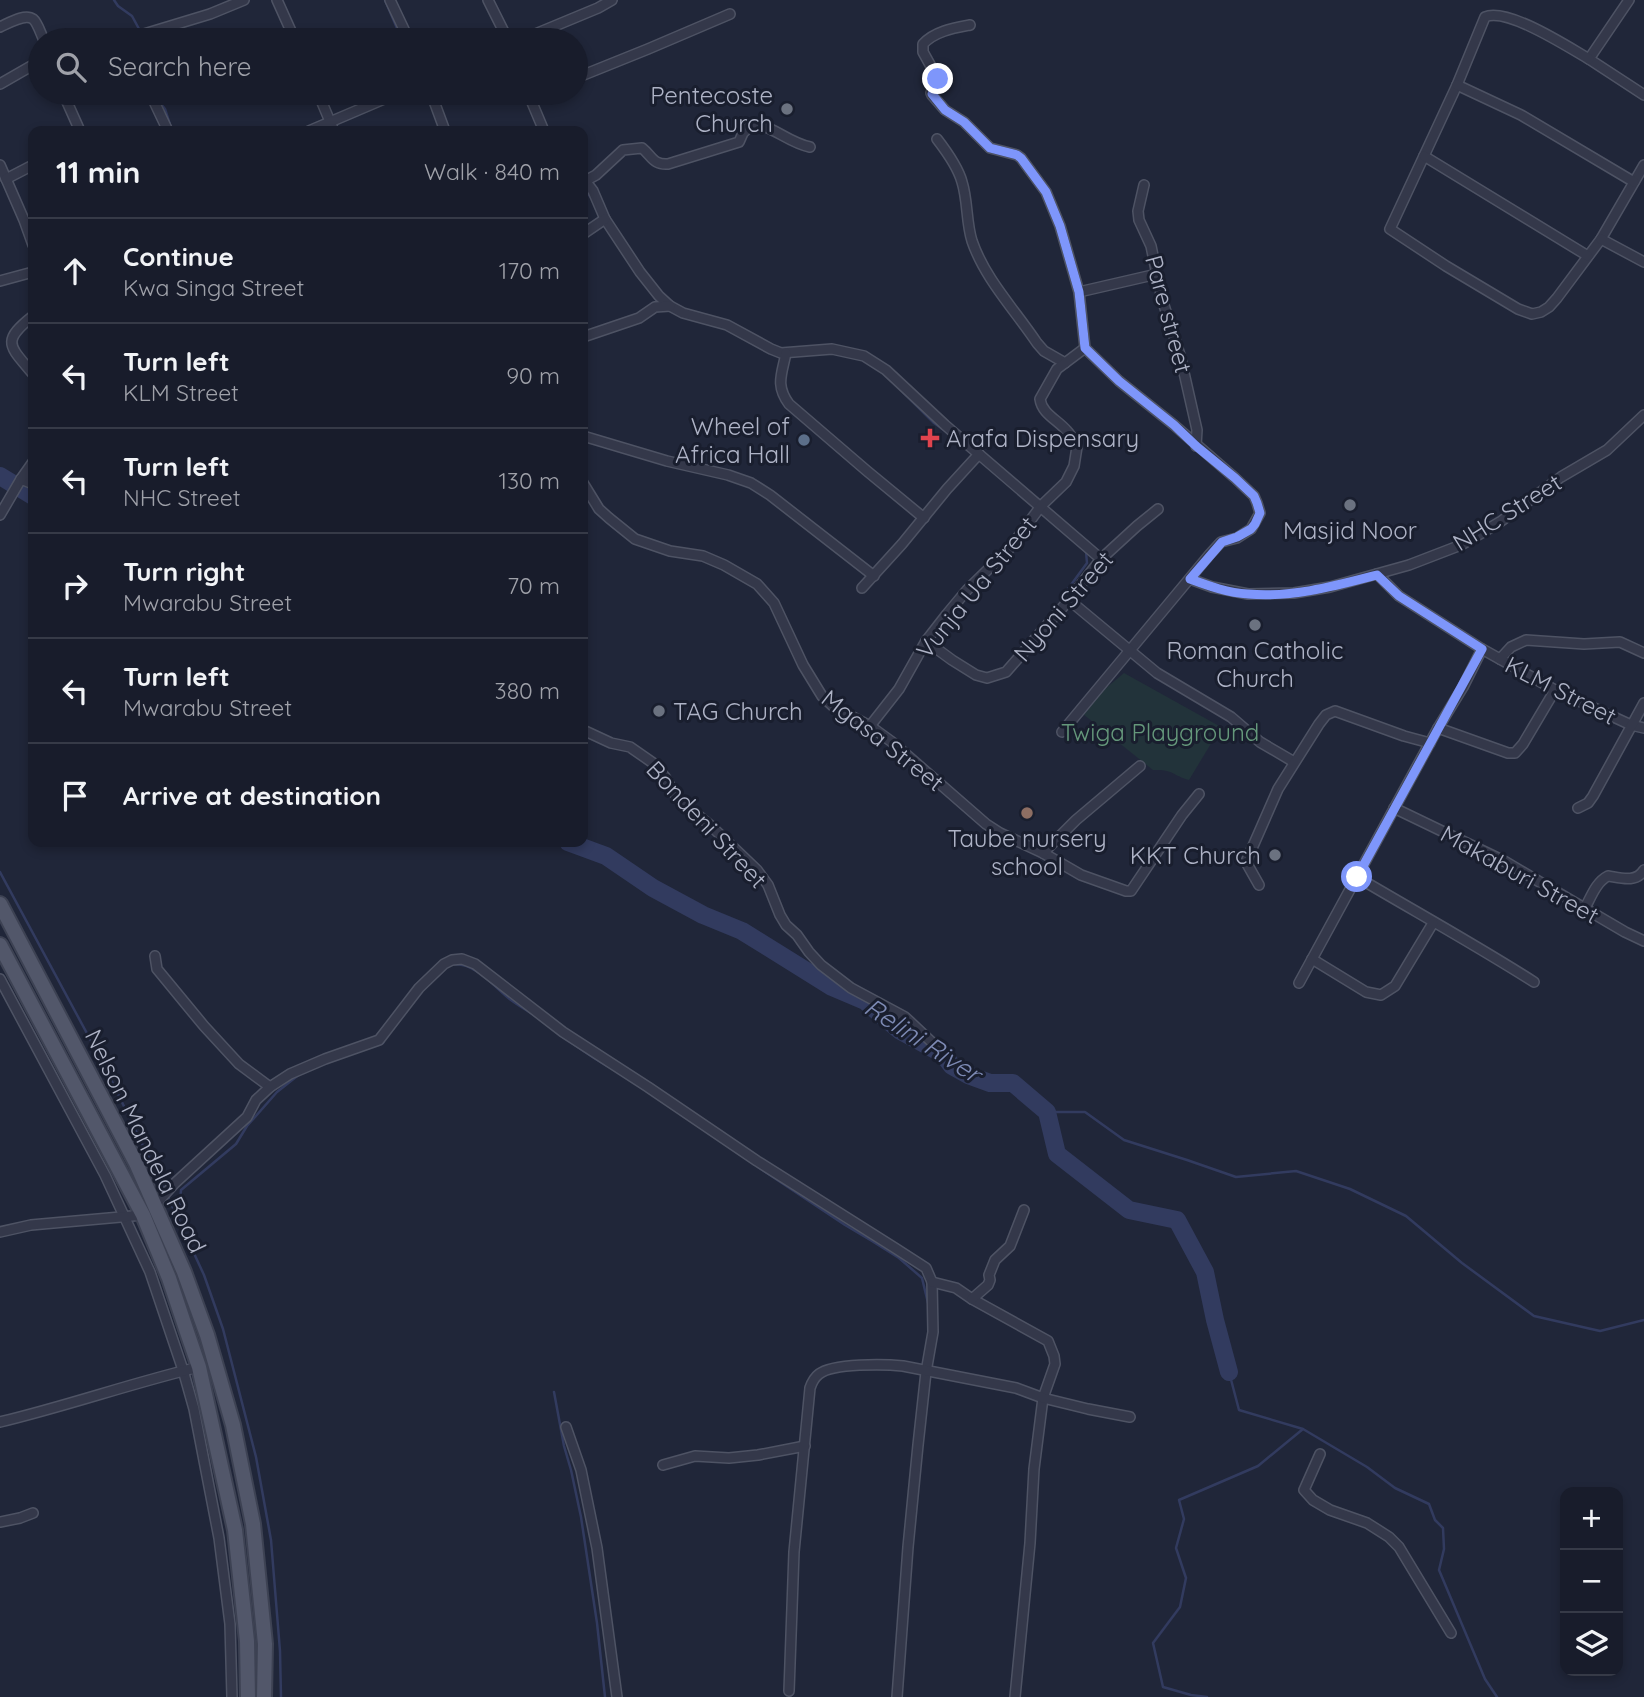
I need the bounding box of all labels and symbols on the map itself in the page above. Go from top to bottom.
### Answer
route end [922,63,953,94]
place label: Pentecoste Church [650,80,773,138]
marker: Pentecoste Church [779,101,795,117]
street label: Pare street [1139,252,1199,376]
place label: Wheel of Africa Hall [675,411,790,469]
place label: Arafa Dispensary [946,423,1139,453]
marker: Arafa Dispensary [920,428,940,448]
marker: Wheel of Africa Hall [796,432,812,448]
street label: NHC Street [1447,467,1567,557]
marker: Masjid Noor [1342,497,1358,513]
street label: Vunja Ua Street [909,510,1043,664]
place label: Masjid Noor [1283,515,1417,545]
street label: Nyoni Street [1007,545,1119,667]
marker: Roman Catholic Church [1247,617,1263,633]
place label: Roman Catholic Church [1167,635,1343,693]
street label: KLM Street [1500,649,1622,731]
street label: Mgasa Street [816,683,950,797]
place label: TAG Church [673,696,803,726]
marker: TAG Church [651,703,667,719]
park label: Twiga Playground [1061,717,1259,747]
street label: Bondeni Street [640,754,774,894]
marker: Taube nursery school [1019,805,1035,821]
street label: Makaburi Street [1436,818,1604,930]
place label: Taube nursery school [947,823,1107,881]
place label: KKT Church [1130,840,1261,870]
marker: KKT Church [1267,847,1283,863]
route start [1341,861,1372,892]
water label: Relini River [858,990,990,1092]
street label: Nelson Mandela Road [79,1024,213,1258]

